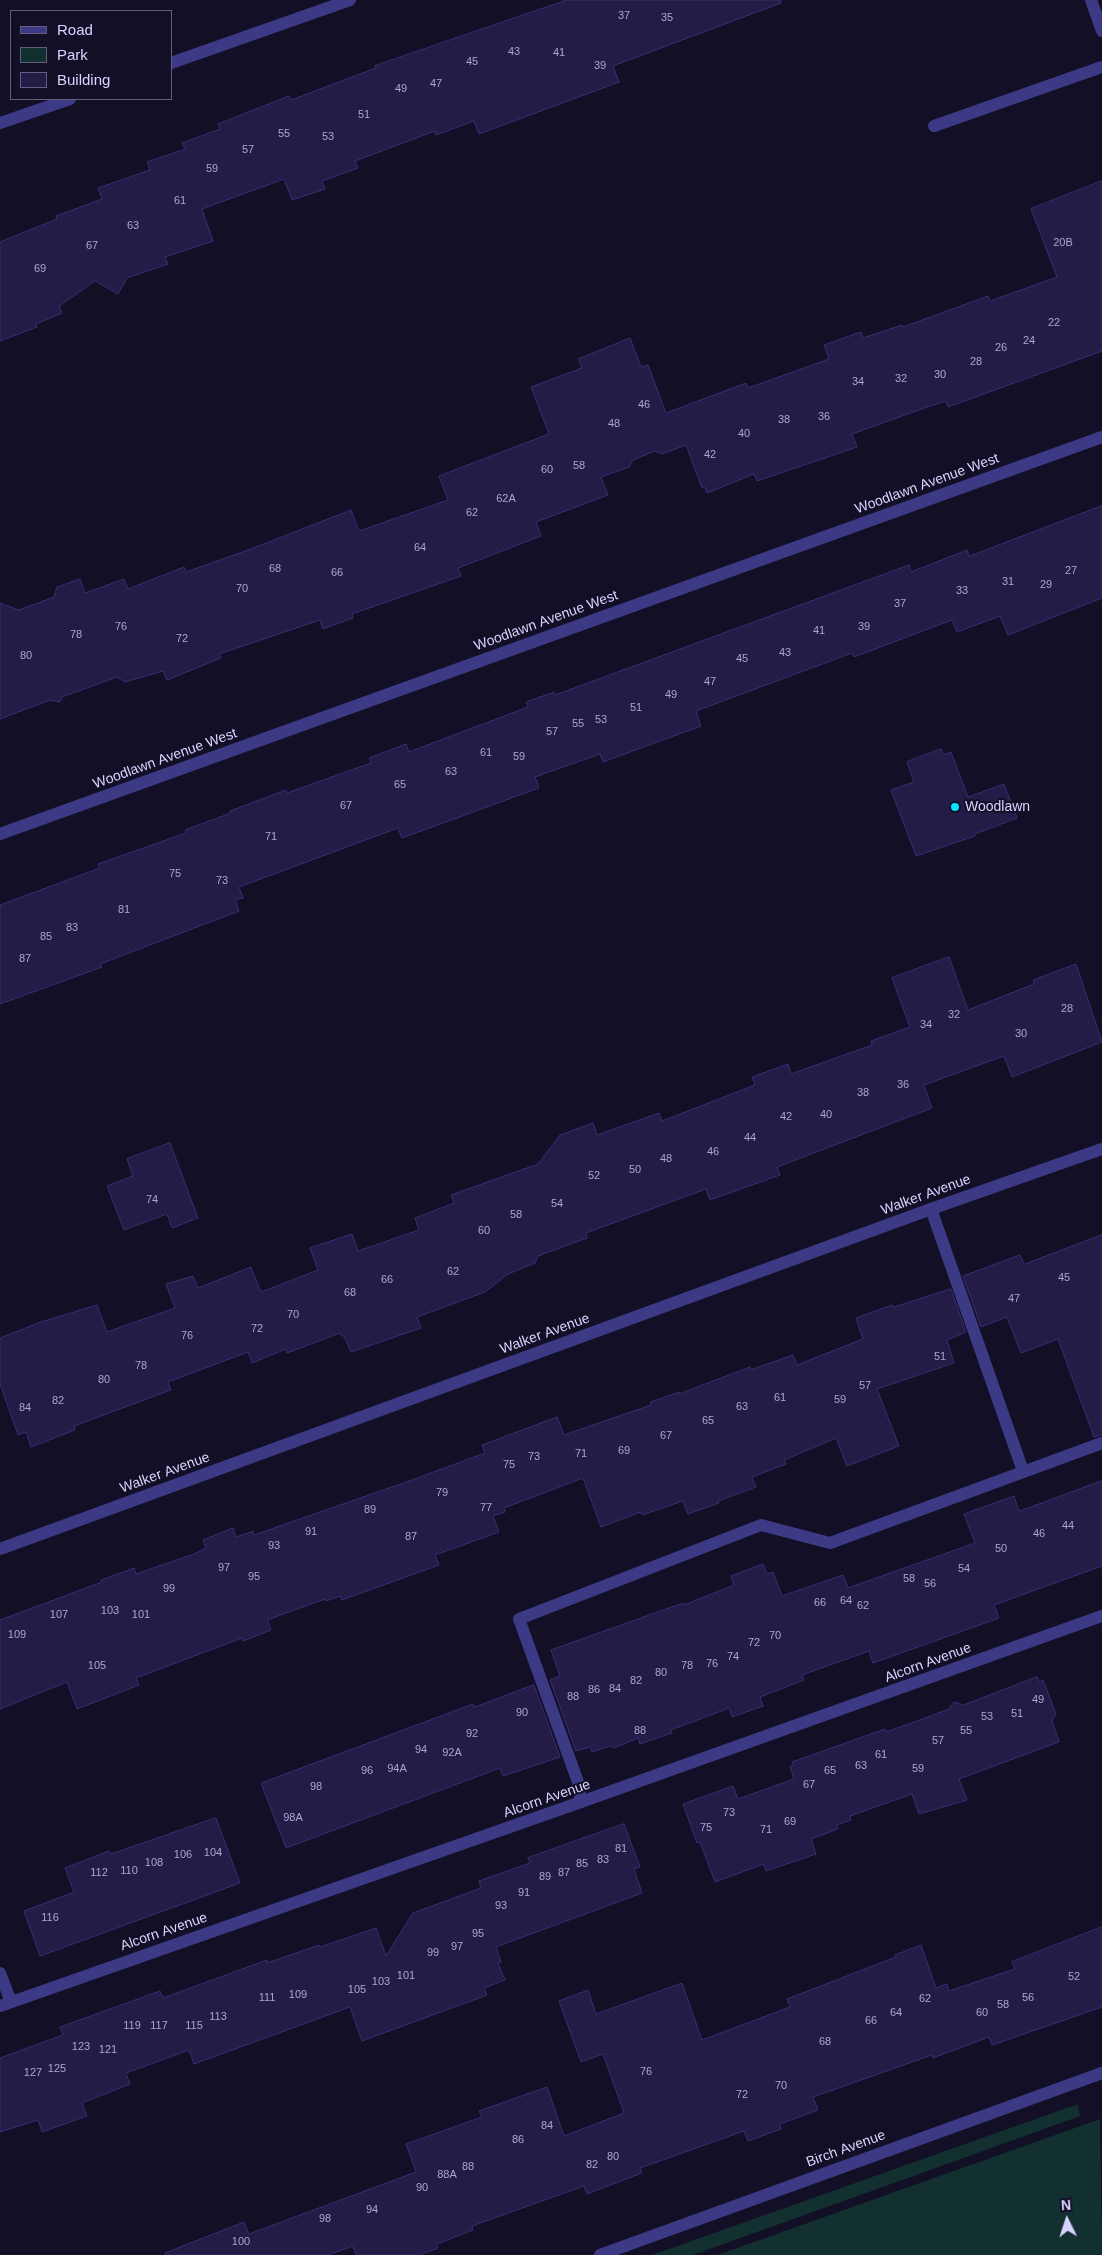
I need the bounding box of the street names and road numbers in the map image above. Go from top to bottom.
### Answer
street label: Woodlawn Avenue West [853,450,1001,518]
street label: Woodlawn Avenue West [472,587,620,655]
street label: Woodlawn Avenue West [91,725,239,793]
street label: Walker Avenue [879,1171,973,1219]
street label: Walker Avenue [498,1310,592,1358]
street label: Walker Avenue [118,1449,212,1497]
street label: Alcorn Avenue [882,1640,974,1686]
street label: Alcorn Avenue [501,1776,593,1822]
street label: Alcorn Avenue [118,1909,210,1955]
street label: Birch Avenue [804,2127,888,2171]

